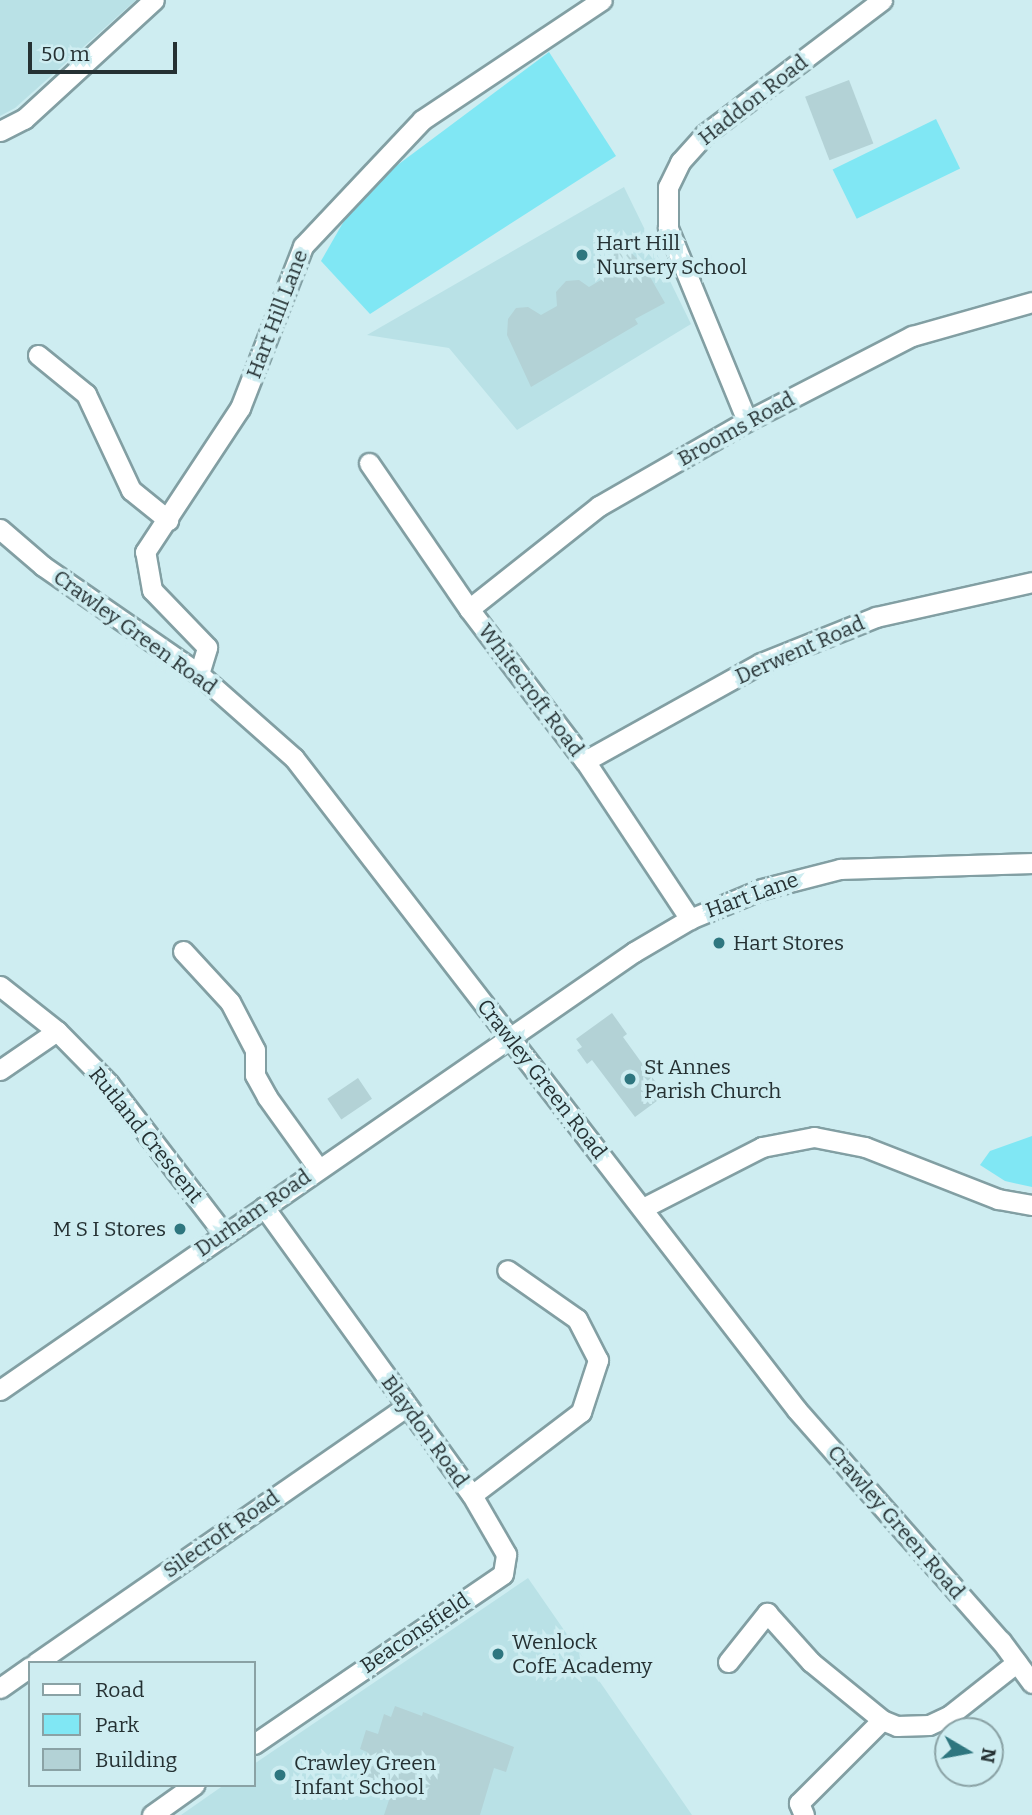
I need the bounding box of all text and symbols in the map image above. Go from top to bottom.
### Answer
scale bar [32,28,180,72]
text: 50 m [41,41,90,67]
street label: Haddon Road [693,50,813,150]
place label: Hart Hill Nursery School [596,230,747,280]
street label: Hart Hill Lane [241,246,313,382]
marker: Hart Hill Nursery School [574,247,590,263]
street label: Brooms Road [673,387,799,471]
street label: Crawley Green Road [48,564,222,700]
street label: Derwent Road [732,610,868,690]
street label: Whitecroft Road [473,619,589,761]
street label: Hart Lane [702,867,802,923]
place label: Hart Stores [733,930,844,956]
marker: Hart Stores [711,935,727,951]
street label: Crawley Green Road [472,994,612,1164]
place label: St Annes Parish Church [644,1054,781,1104]
street label: Rutland Crescent [84,1062,208,1208]
marker: St Annes Parish Church [622,1071,638,1087]
street label: Durham Road [191,1164,315,1262]
place label: M S I Stores [53,1216,166,1242]
marker: M S I Stores [172,1221,188,1237]
street label: Blaydon Road [376,1370,474,1492]
street label: Crawley Green Road [822,1440,970,1604]
street label: Silecroft Road [158,1485,284,1583]
street label: Beaconsfield [356,1587,474,1679]
place label: Wenlock CofE Academy [512,1629,652,1679]
marker: Wenlock CofE Academy [490,1646,506,1662]
legend [28,1661,256,1787]
text: Road [95,1677,144,1703]
text: Park [95,1712,139,1738]
north arrow [934,1717,1004,1787]
text: N [976,1746,1001,1765]
text: Building [95,1747,177,1773]
place label: Crawley Green Infant School [294,1750,436,1800]
marker: Crawley Green Infant School [272,1767,288,1783]

